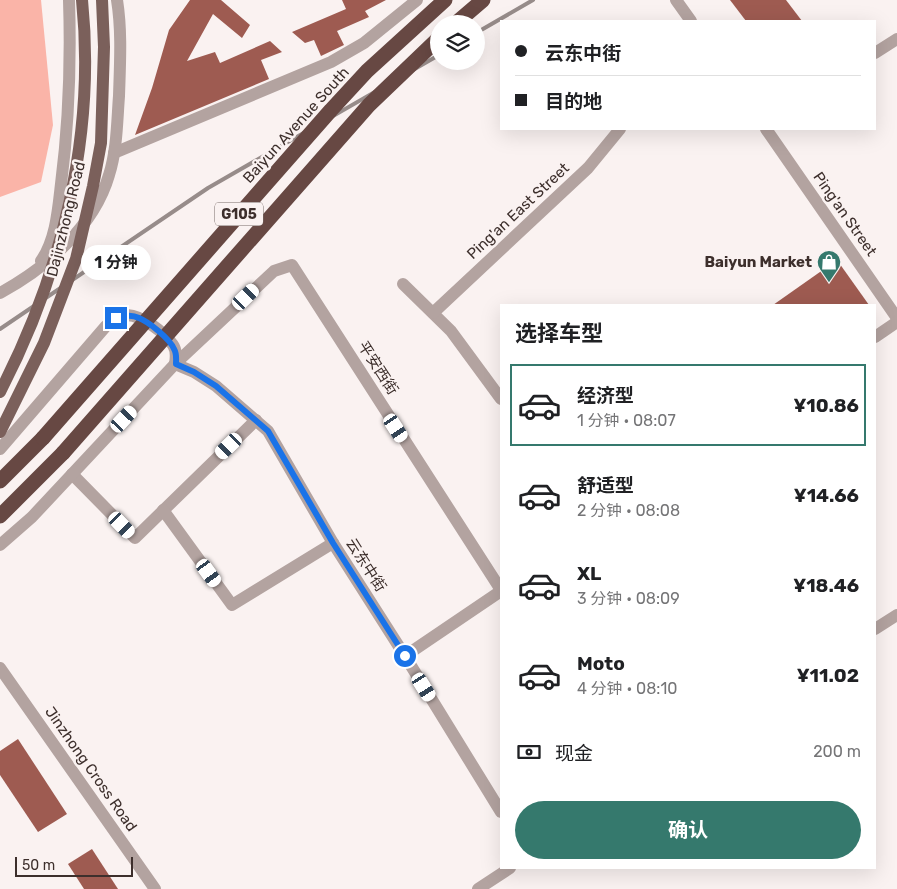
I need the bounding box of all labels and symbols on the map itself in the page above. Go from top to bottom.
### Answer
street label: Baiyun Avenue South [239,63,353,187]
street label: Ping'an East Street [463,159,573,263]
street label: Dajinzhong Road [43,160,89,278]
street label: Ping'an Street [809,169,881,260]
road number: G105 [215,202,263,225]
callout: 1 分钟 [81,246,151,280]
shop icon: Baiyun Market [816,249,842,283]
place label: Baiyun Market [704,253,812,271]
car [229,281,262,313]
route end [105,307,127,329]
street label: 平安西街 [354,338,402,398]
car [108,403,139,435]
car [381,411,410,445]
car [212,430,245,462]
car [106,509,137,541]
street label: 云东中街 [342,535,390,595]
car [194,556,223,590]
route start [394,645,416,667]
car [409,670,438,704]
street label: Jinzhong Cross Road [41,703,141,835]
scale bar [15,854,132,877]

